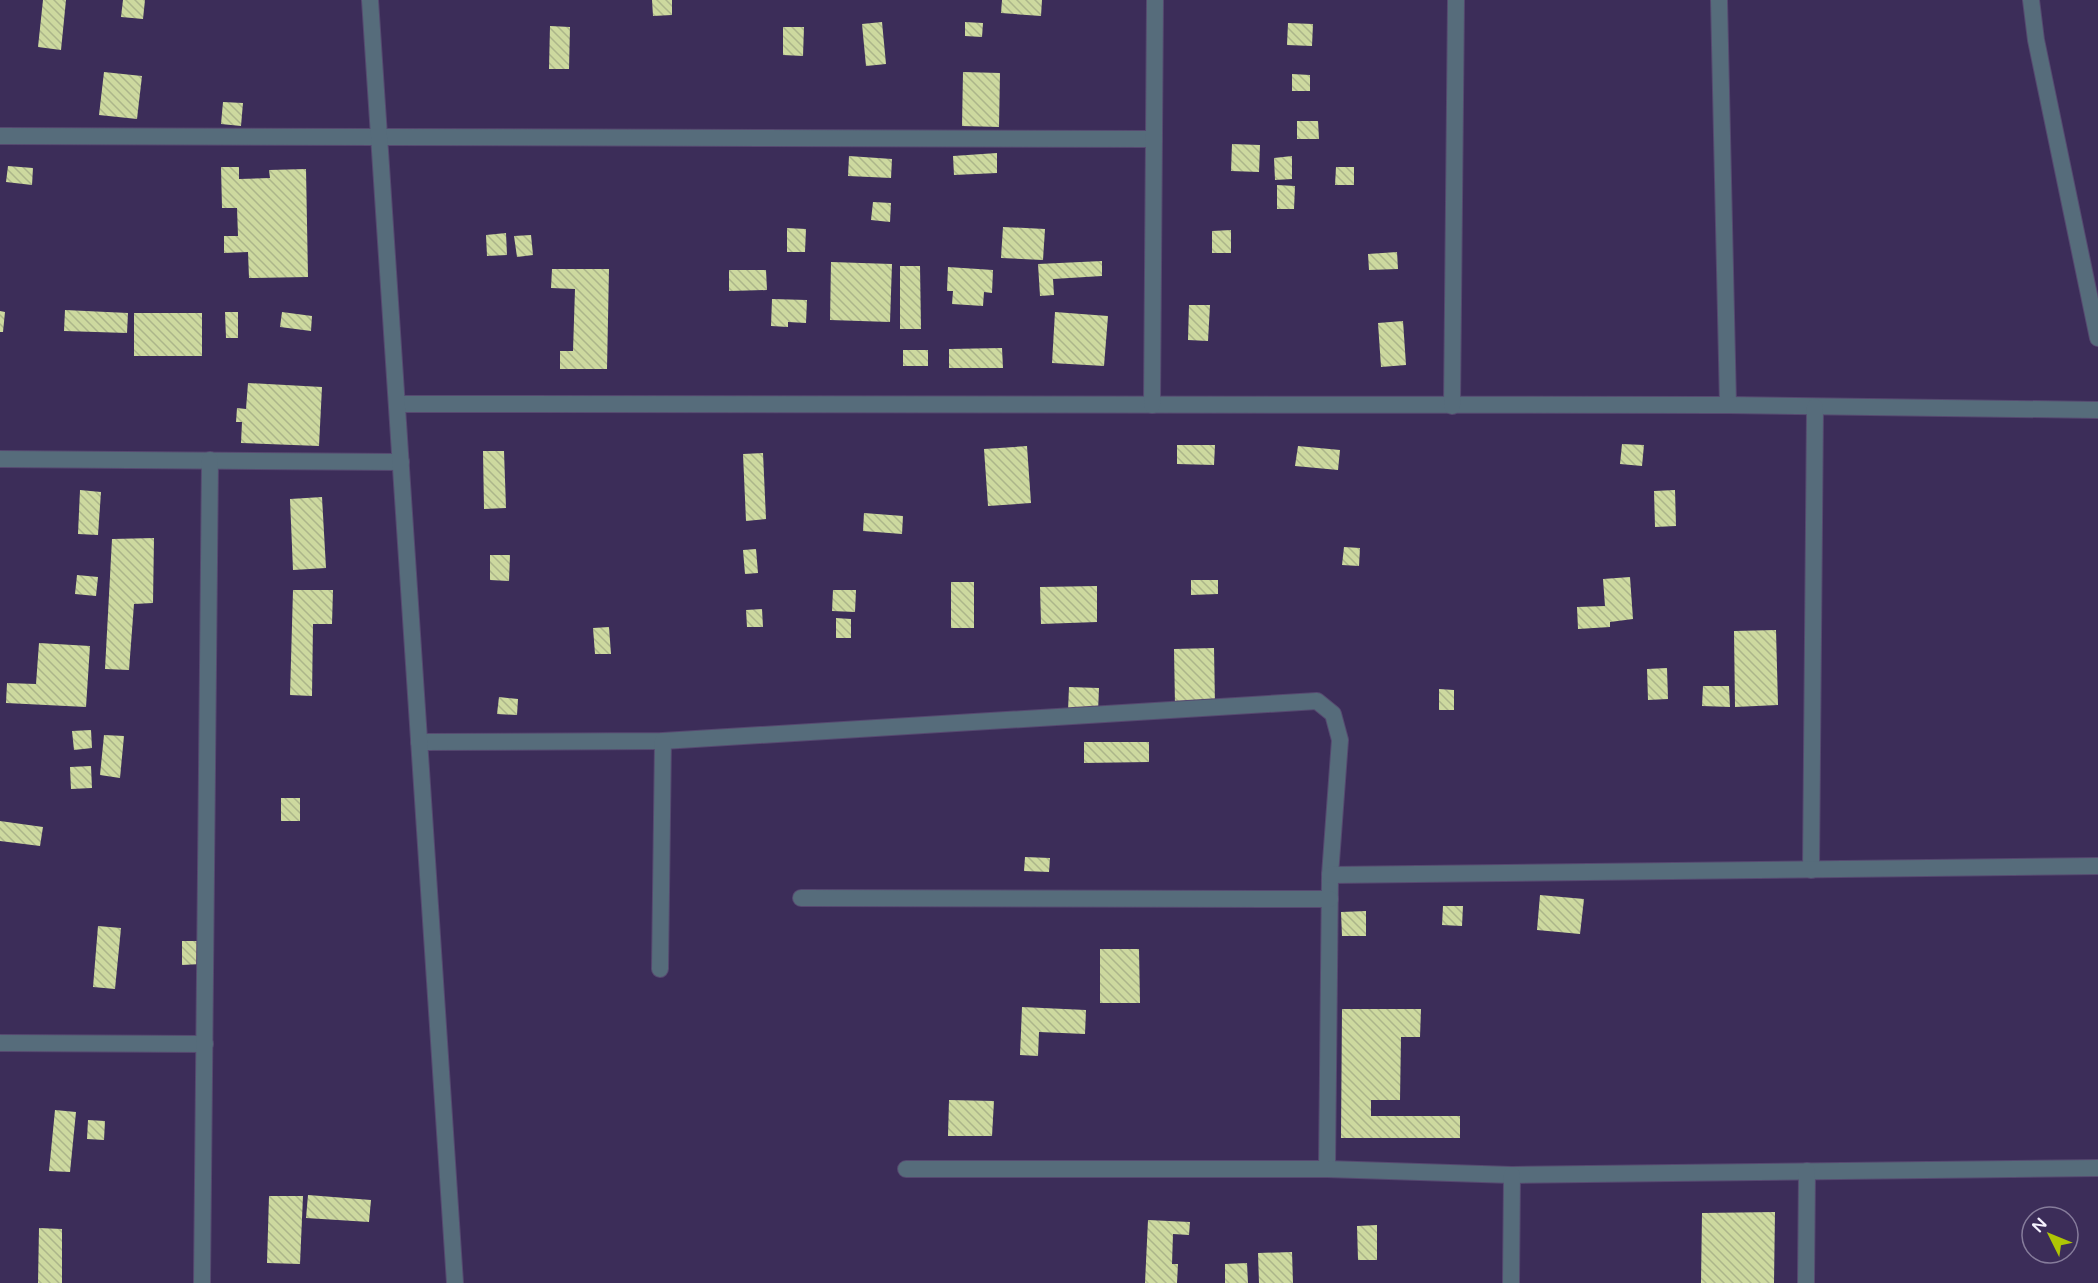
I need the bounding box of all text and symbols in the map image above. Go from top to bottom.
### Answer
north arrow [2020,1205,2080,1265]
text: N [2028,1214,2051,1237]

